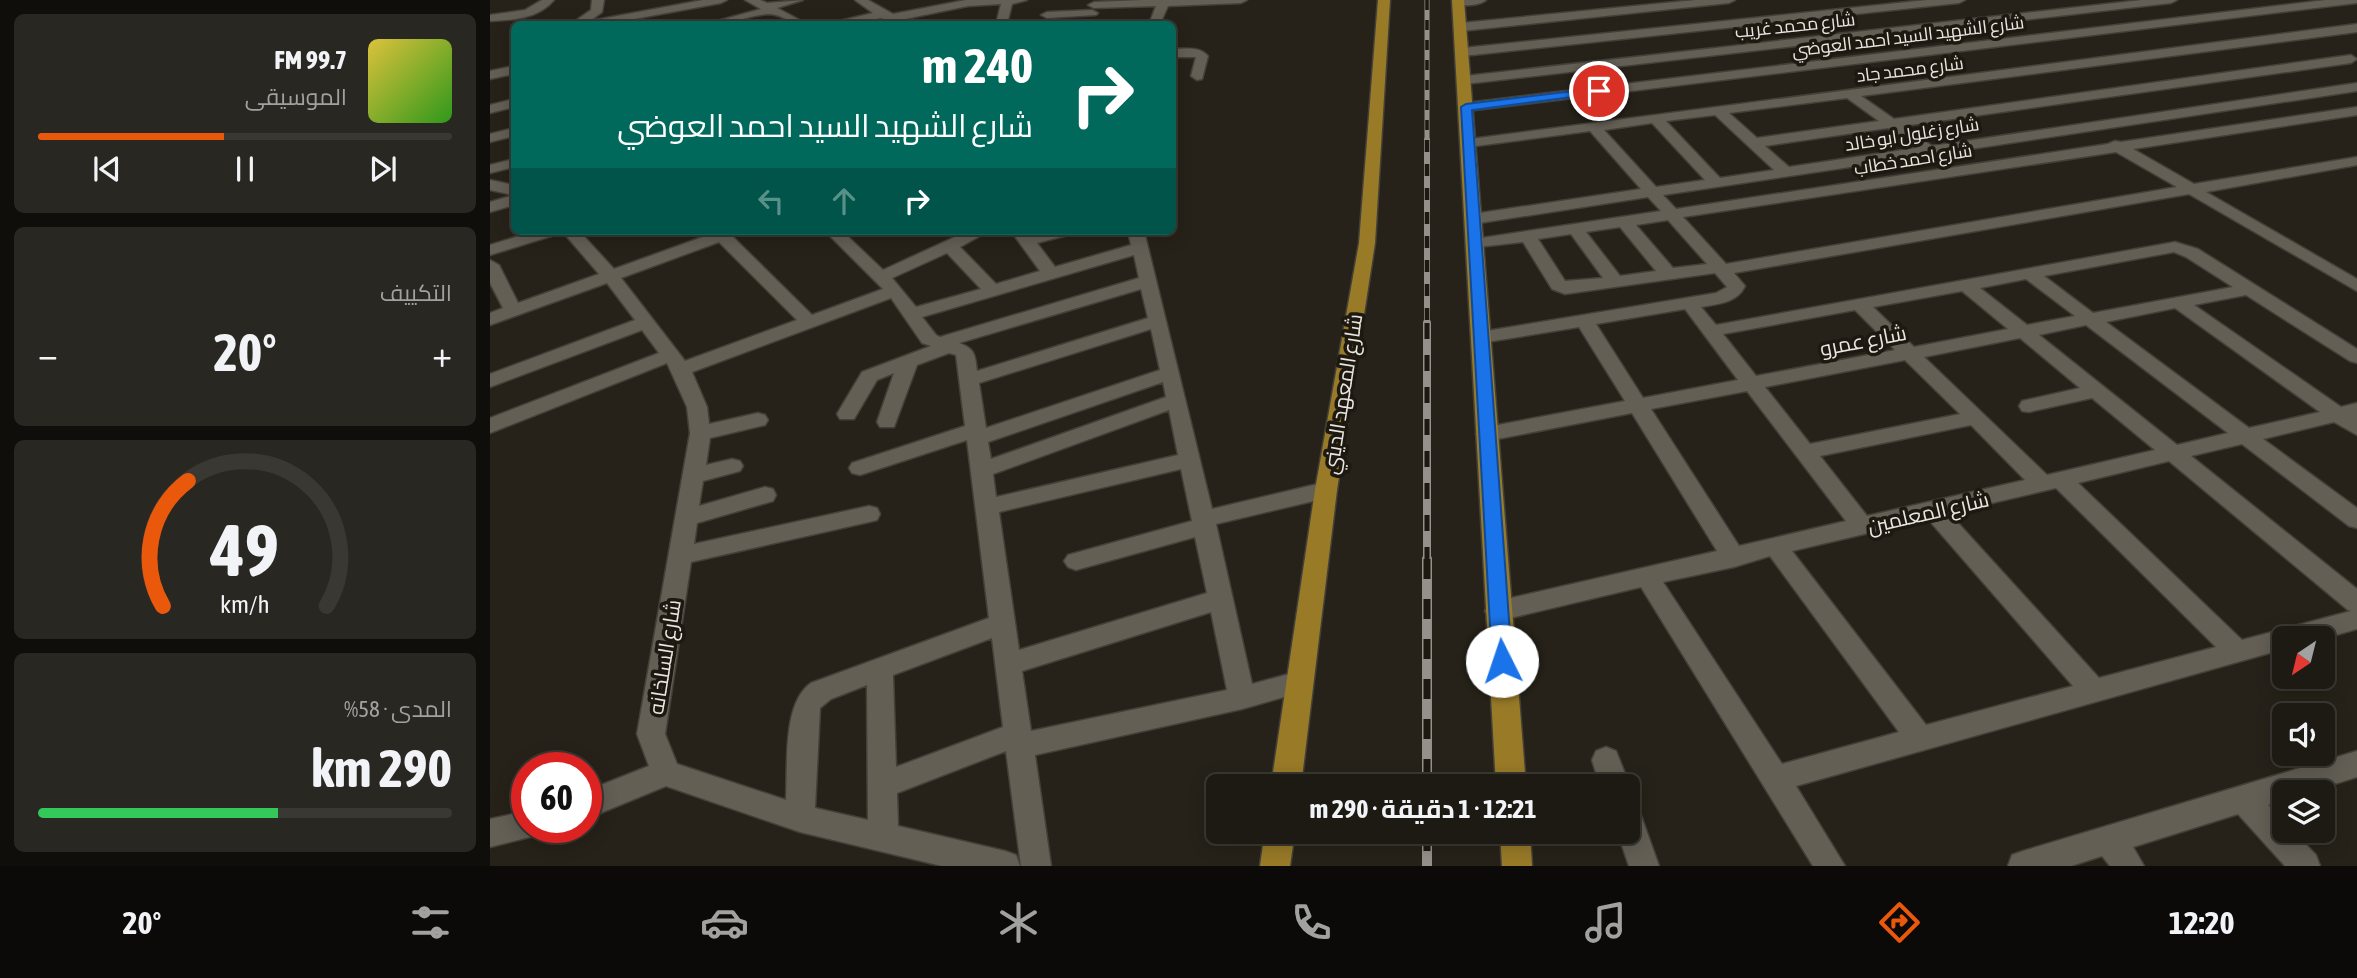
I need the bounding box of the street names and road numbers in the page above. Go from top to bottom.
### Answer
street label: شارع محمد غريب [1734,8,1856,44]
street label: شارع الشهيد السيد احمد العوضي [1791,11,2026,64]
street label: شارع محمد جاد [1855,52,1965,88]
street label: شارع زغلول ابو خالد [1843,113,1981,157]
street label: شارع احمد خطاب [1852,139,1974,181]
street label: شارع المعهد الديني [1317,312,1371,477]
street label: شارع عمرو [1818,320,1909,363]
street label: شارع المعلمين [1865,486,1992,541]
street label: شارع السلخانه [643,598,688,717]

